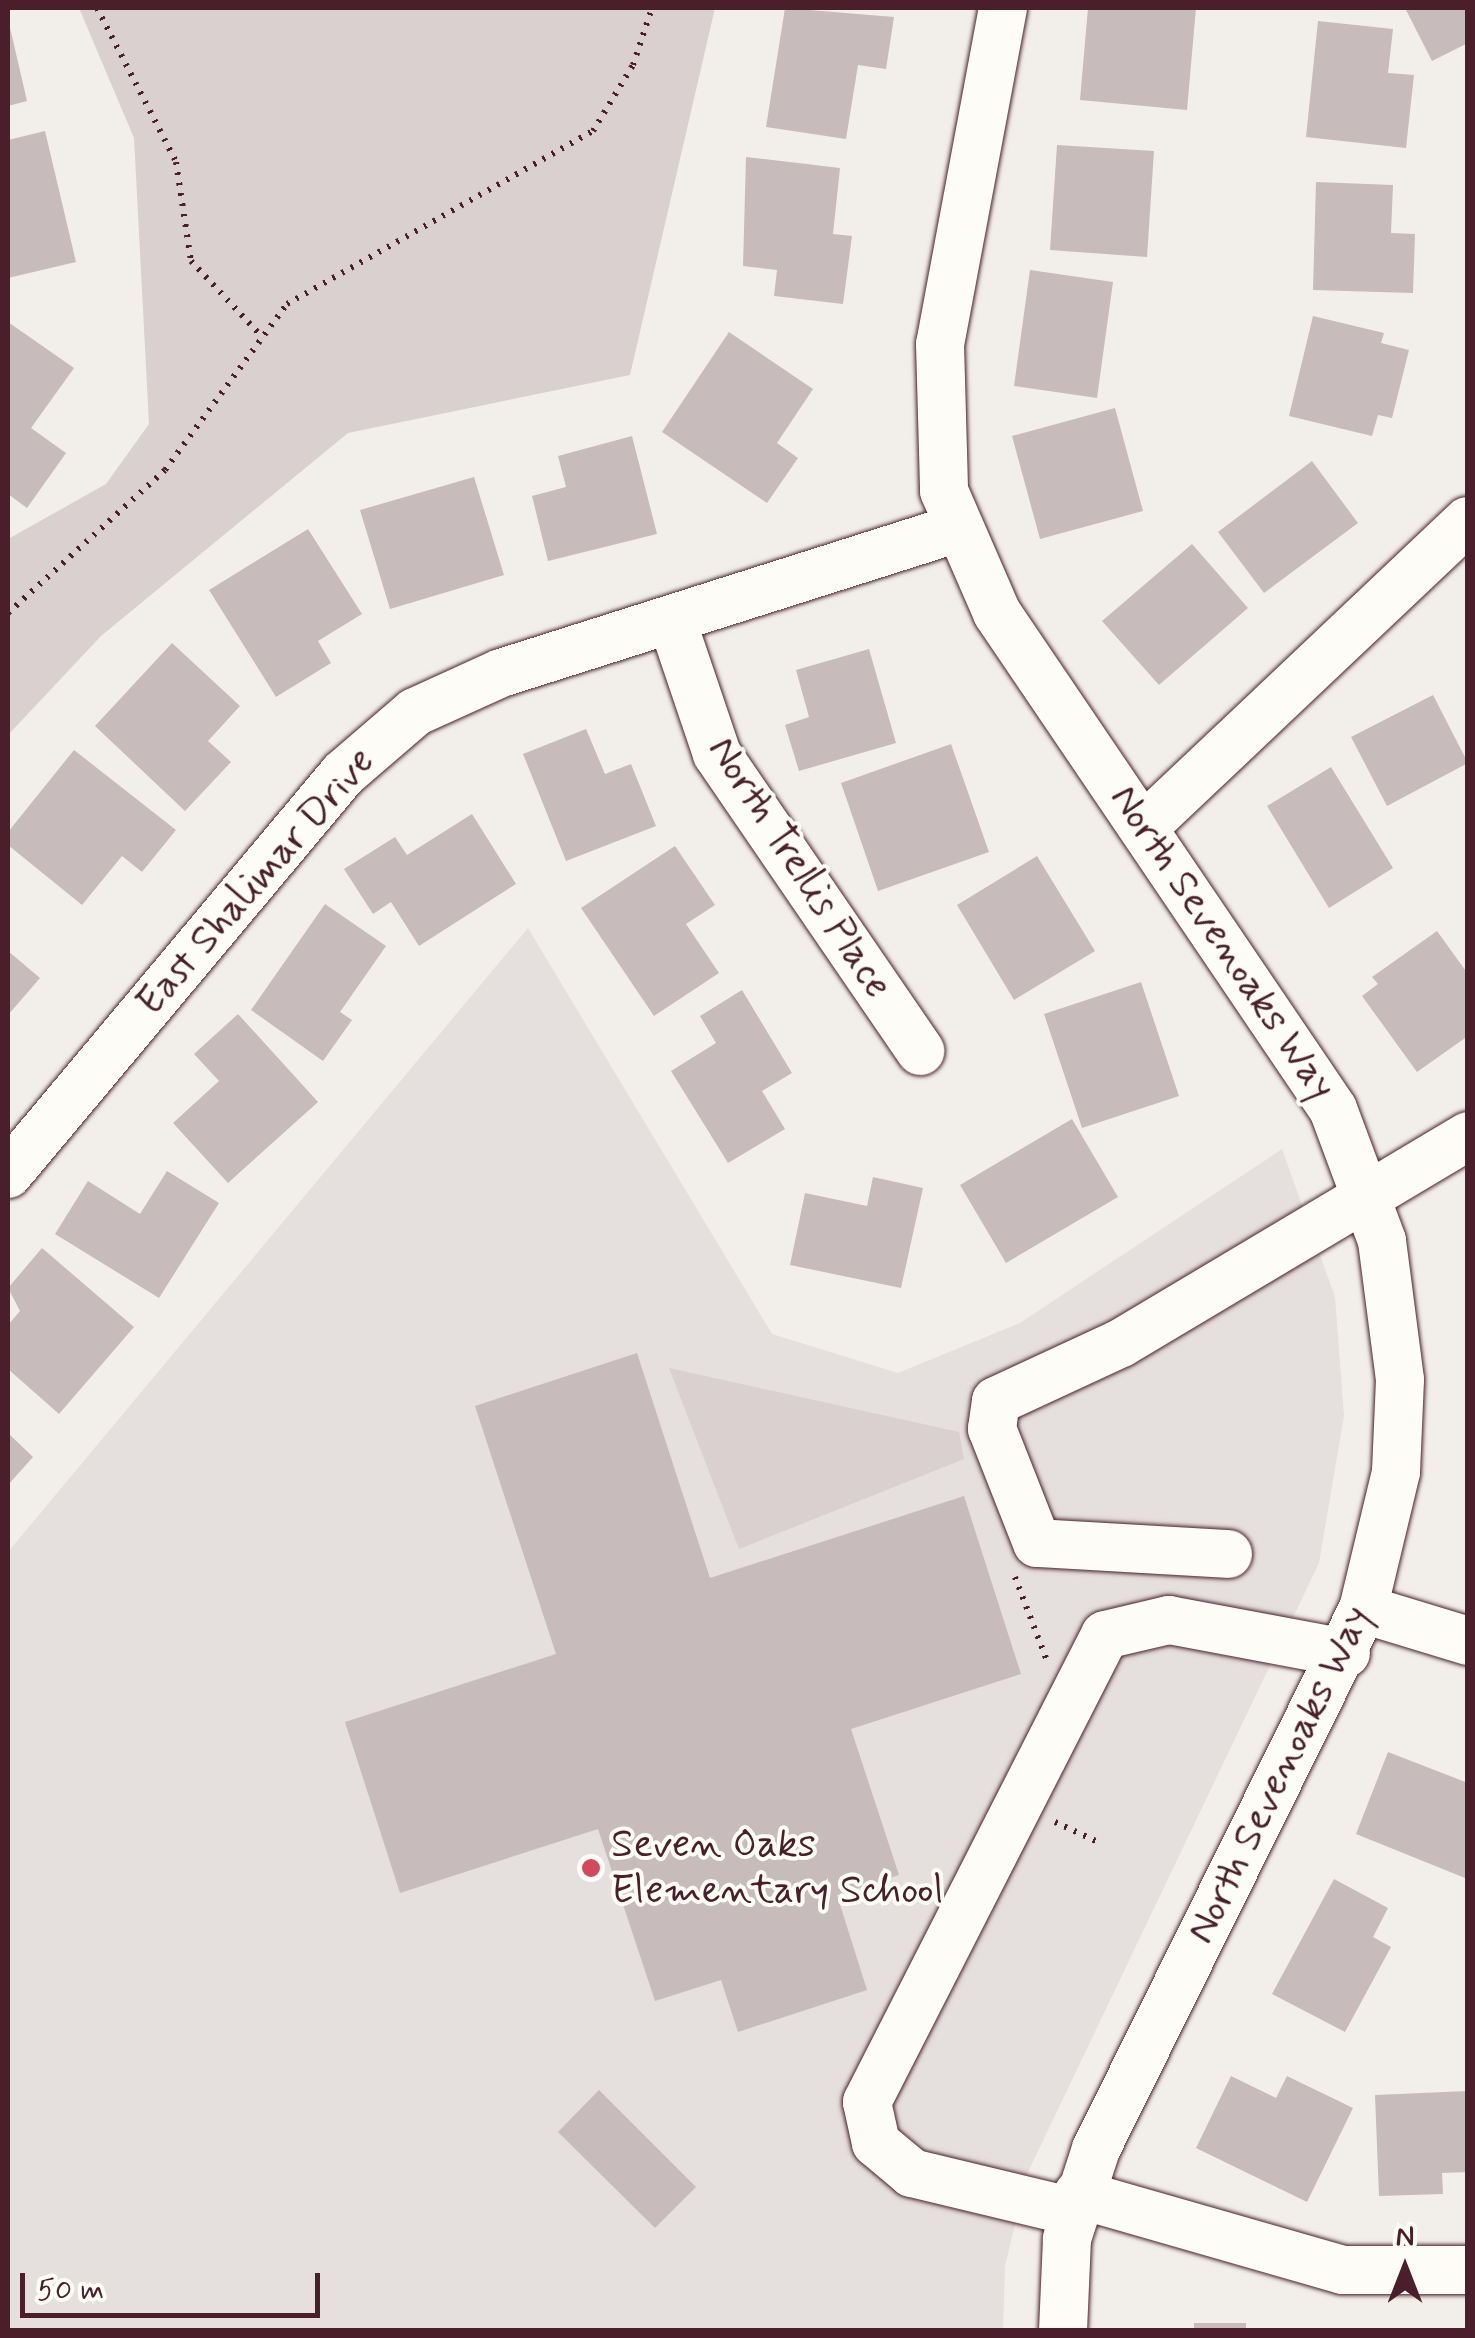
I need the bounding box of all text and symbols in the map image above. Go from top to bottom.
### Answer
street label: North Trellis Place [696,728,902,1008]
street label: East Shalimar Drive [128,739,384,1025]
street label: North Sevenoaks Way [1097,774,1347,1112]
street label: North Sevenoaks Way [1176,1596,1384,1954]
place label: Seven Oaks Elementary School [611,1821,943,1915]
marker: Seven Oaks Elementary School [580,1857,602,1879]
north arrow [1355,2218,1455,2318]
text: N [1396,2219,1414,2256]
scale bar [25,2253,325,2315]
text: 50 m [37,2271,104,2310]

